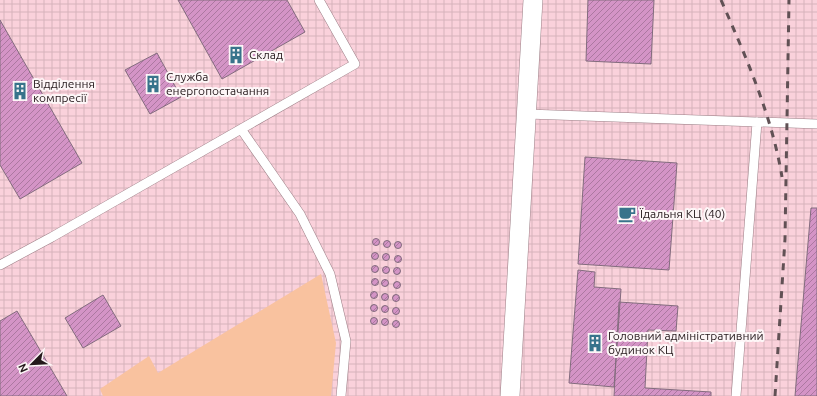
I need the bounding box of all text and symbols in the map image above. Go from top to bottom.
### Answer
building icon: Склад [226,45,246,65]
place label: Склад [249,48,283,61]
place label: Служба енергопостачання [166,70,269,97]
building icon: Служба енергопостачання [143,74,163,94]
place label: Відділення компресії [33,77,95,104]
building icon: Відділення компресії [10,81,30,101]
cafe icon: Їдальня КЦ (40) [617,204,637,224]
place label: Їдальня КЦ (40) [639,207,725,221]
place label: Головний адміністративний будинок КЦ [608,329,764,356]
building icon: Головний адміністративний будинок КЦ [585,333,605,353]
north arrow [12,344,52,384]
text: N [16,362,30,374]

